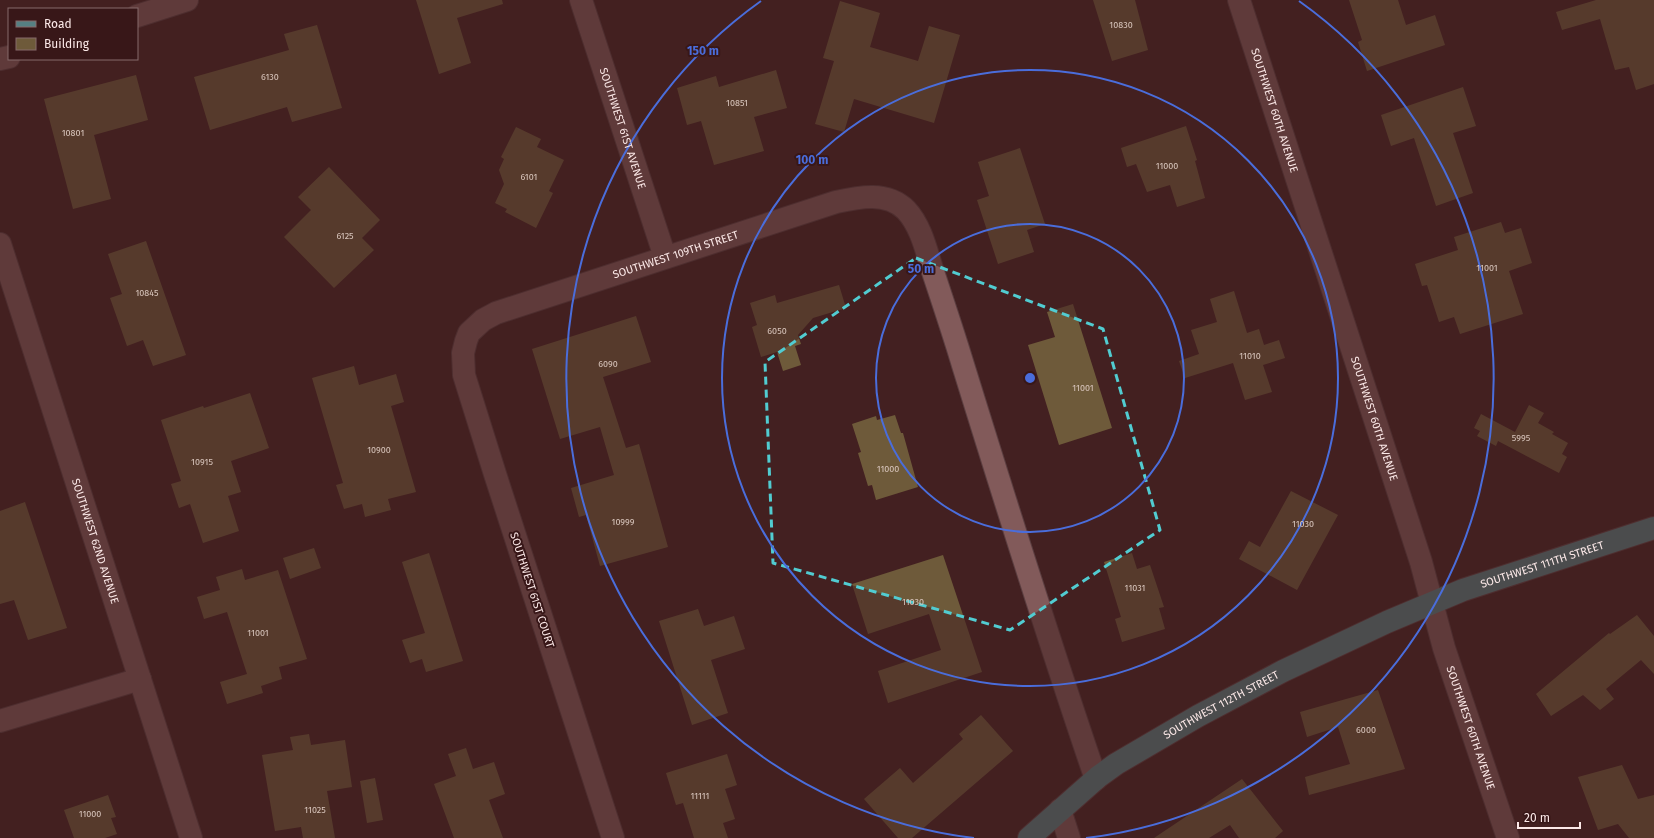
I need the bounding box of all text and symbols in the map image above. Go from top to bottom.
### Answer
legend [8,8,138,60]
text: Road [44,17,72,31]
house number: 10830 [1109,20,1133,30]
text: Building [44,37,90,51]
text: 150 m [687,44,719,58]
street label: SOUTHWEST 60TH AVENUE [1249,47,1301,174]
street label: SOUTHWEST 61ST AVENUE [597,66,649,191]
house number: 6130 [261,72,279,82]
house number: 10851 [726,98,748,108]
house number: 10801 [62,128,84,138]
text: 100 m [796,153,828,167]
house number: 11000 [1156,161,1178,171]
house number: 6101 [521,172,537,182]
street label: SOUTHWEST 109TH STREET [611,228,740,281]
house number: 6125 [336,231,354,241]
text: 50 m [908,262,934,276]
house number: 11001 [1476,263,1498,273]
house number: 10845 [135,288,159,298]
house number: 6050 [767,326,787,336]
house number: 11010 [1239,351,1261,361]
street label: SOUTHWEST 60TH AVENUE [1348,355,1401,483]
house number: 6090 [598,359,618,369]
centre of rings [1023,371,1037,385]
house number: 11001 [1072,383,1094,393]
house number: 5995 [1512,433,1531,443]
house number: 10900 [367,445,391,455]
house number: 10915 [191,457,213,467]
house number: 11000 [877,464,899,474]
street label: SOUTHWEST 62ND AVENUE [69,477,122,605]
house number: 10999 [611,517,635,527]
house number: 11030 [1292,519,1314,529]
street label: SOUTHWEST 61ST COURT [507,531,557,650]
street label: SOUTHWEST 111TH STREET [1479,538,1606,590]
house number: 11031 [1125,583,1145,593]
house number: 11030 [902,597,924,607]
house number: 11001 [247,628,269,638]
street label: SOUTHWEST 60TH AVENUE [1444,664,1498,792]
street label: SOUTHWEST 112TH STREET [1161,668,1281,741]
house number: 6000 [1356,725,1376,735]
house number: 11111 [691,791,709,801]
scale bar [1518,804,1580,830]
house number: 11025 [304,805,326,815]
house number: 11000 [79,809,101,819]
text: 20 m [1524,811,1550,825]

